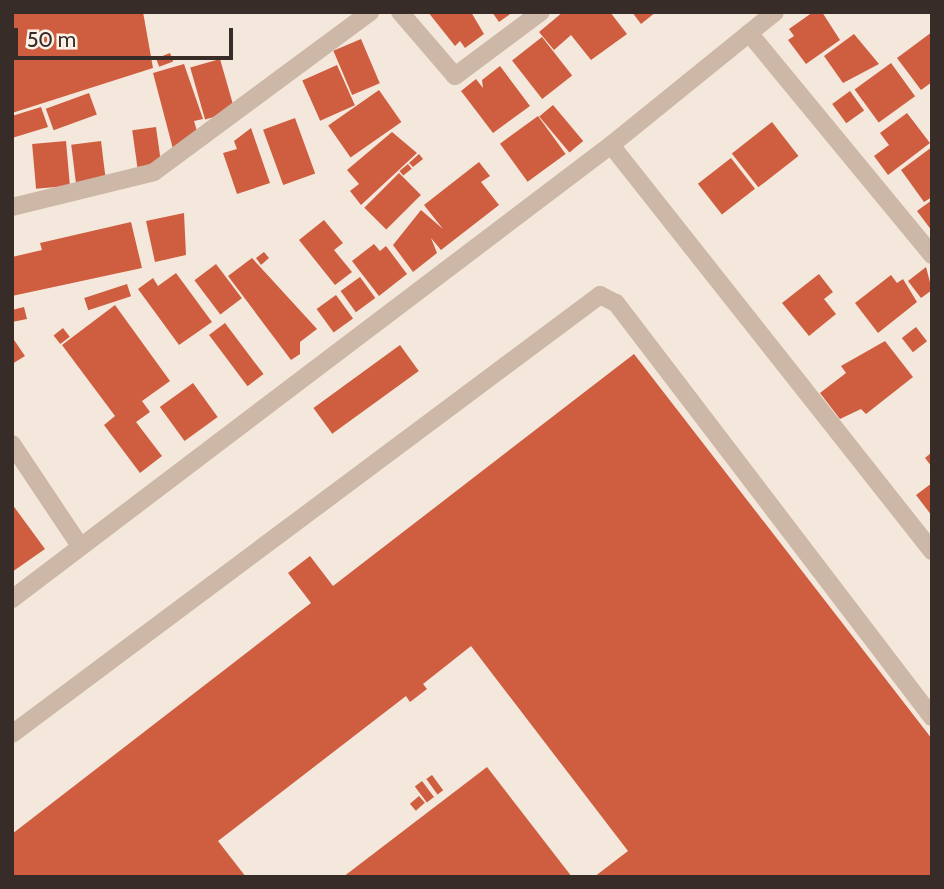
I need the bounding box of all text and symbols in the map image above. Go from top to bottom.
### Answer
scale bar [18,14,236,58]
text: 50 m [27,27,76,52]

